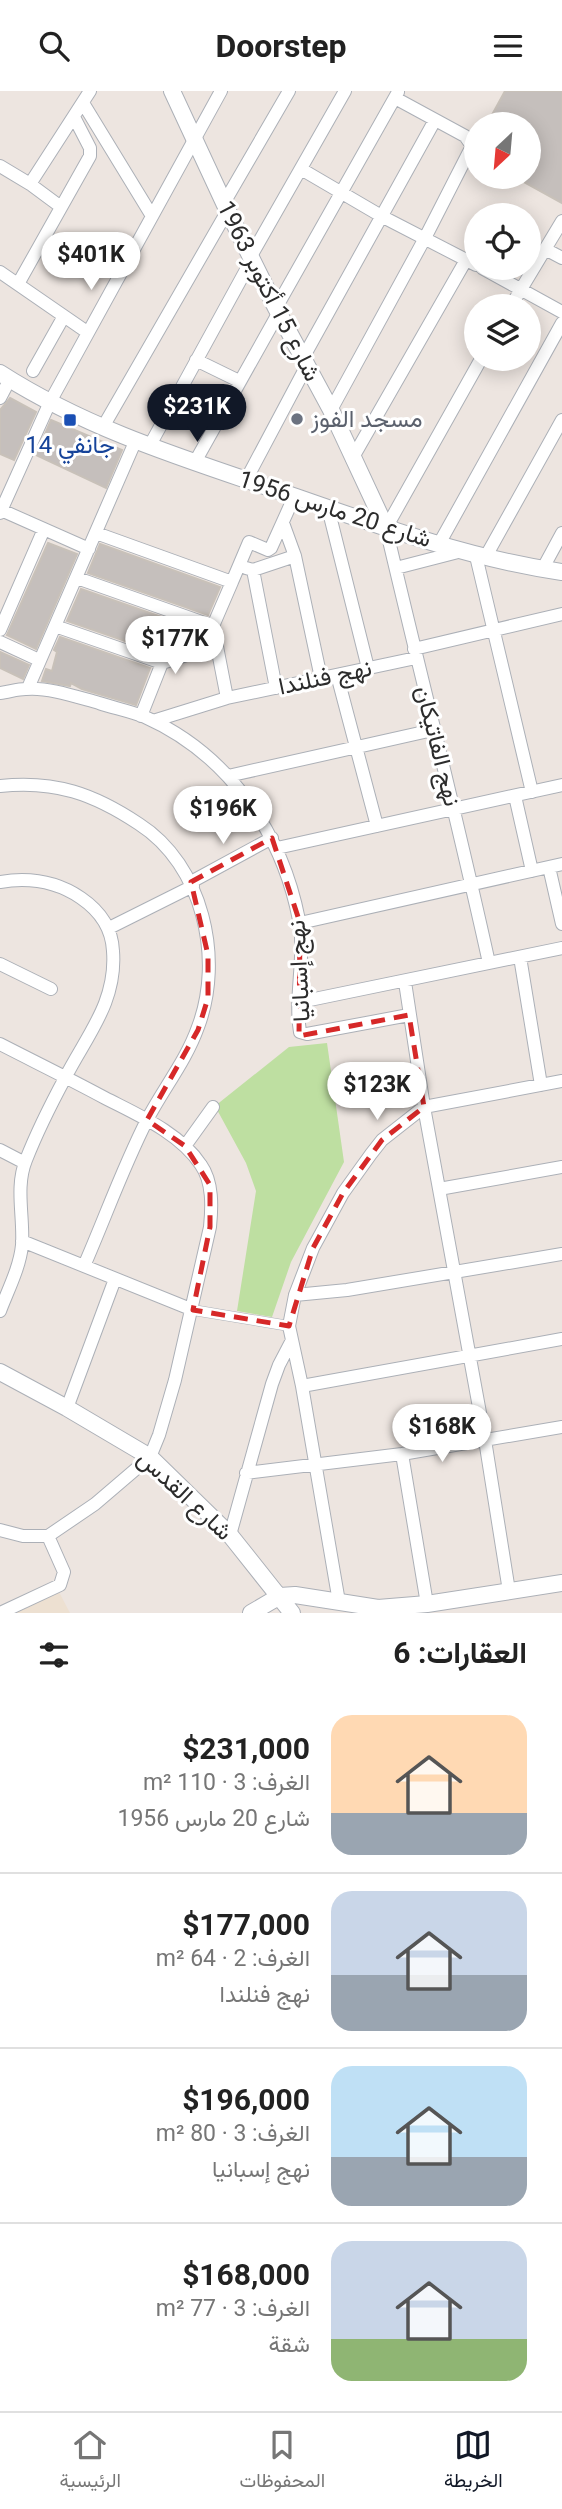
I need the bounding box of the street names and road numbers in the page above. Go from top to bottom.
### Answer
street label: شارع 15 أكتوبر 1963 [210,196,327,387]
street label: شارع 20 مارس 1956 [235,465,435,555]
street label: نهج فنلندا [276,653,375,703]
street label: نهج الفاتيكان [407,683,466,810]
street label: نهج إسبانيا [282,919,319,1023]
street label: شارع القدس [130,1444,238,1548]

